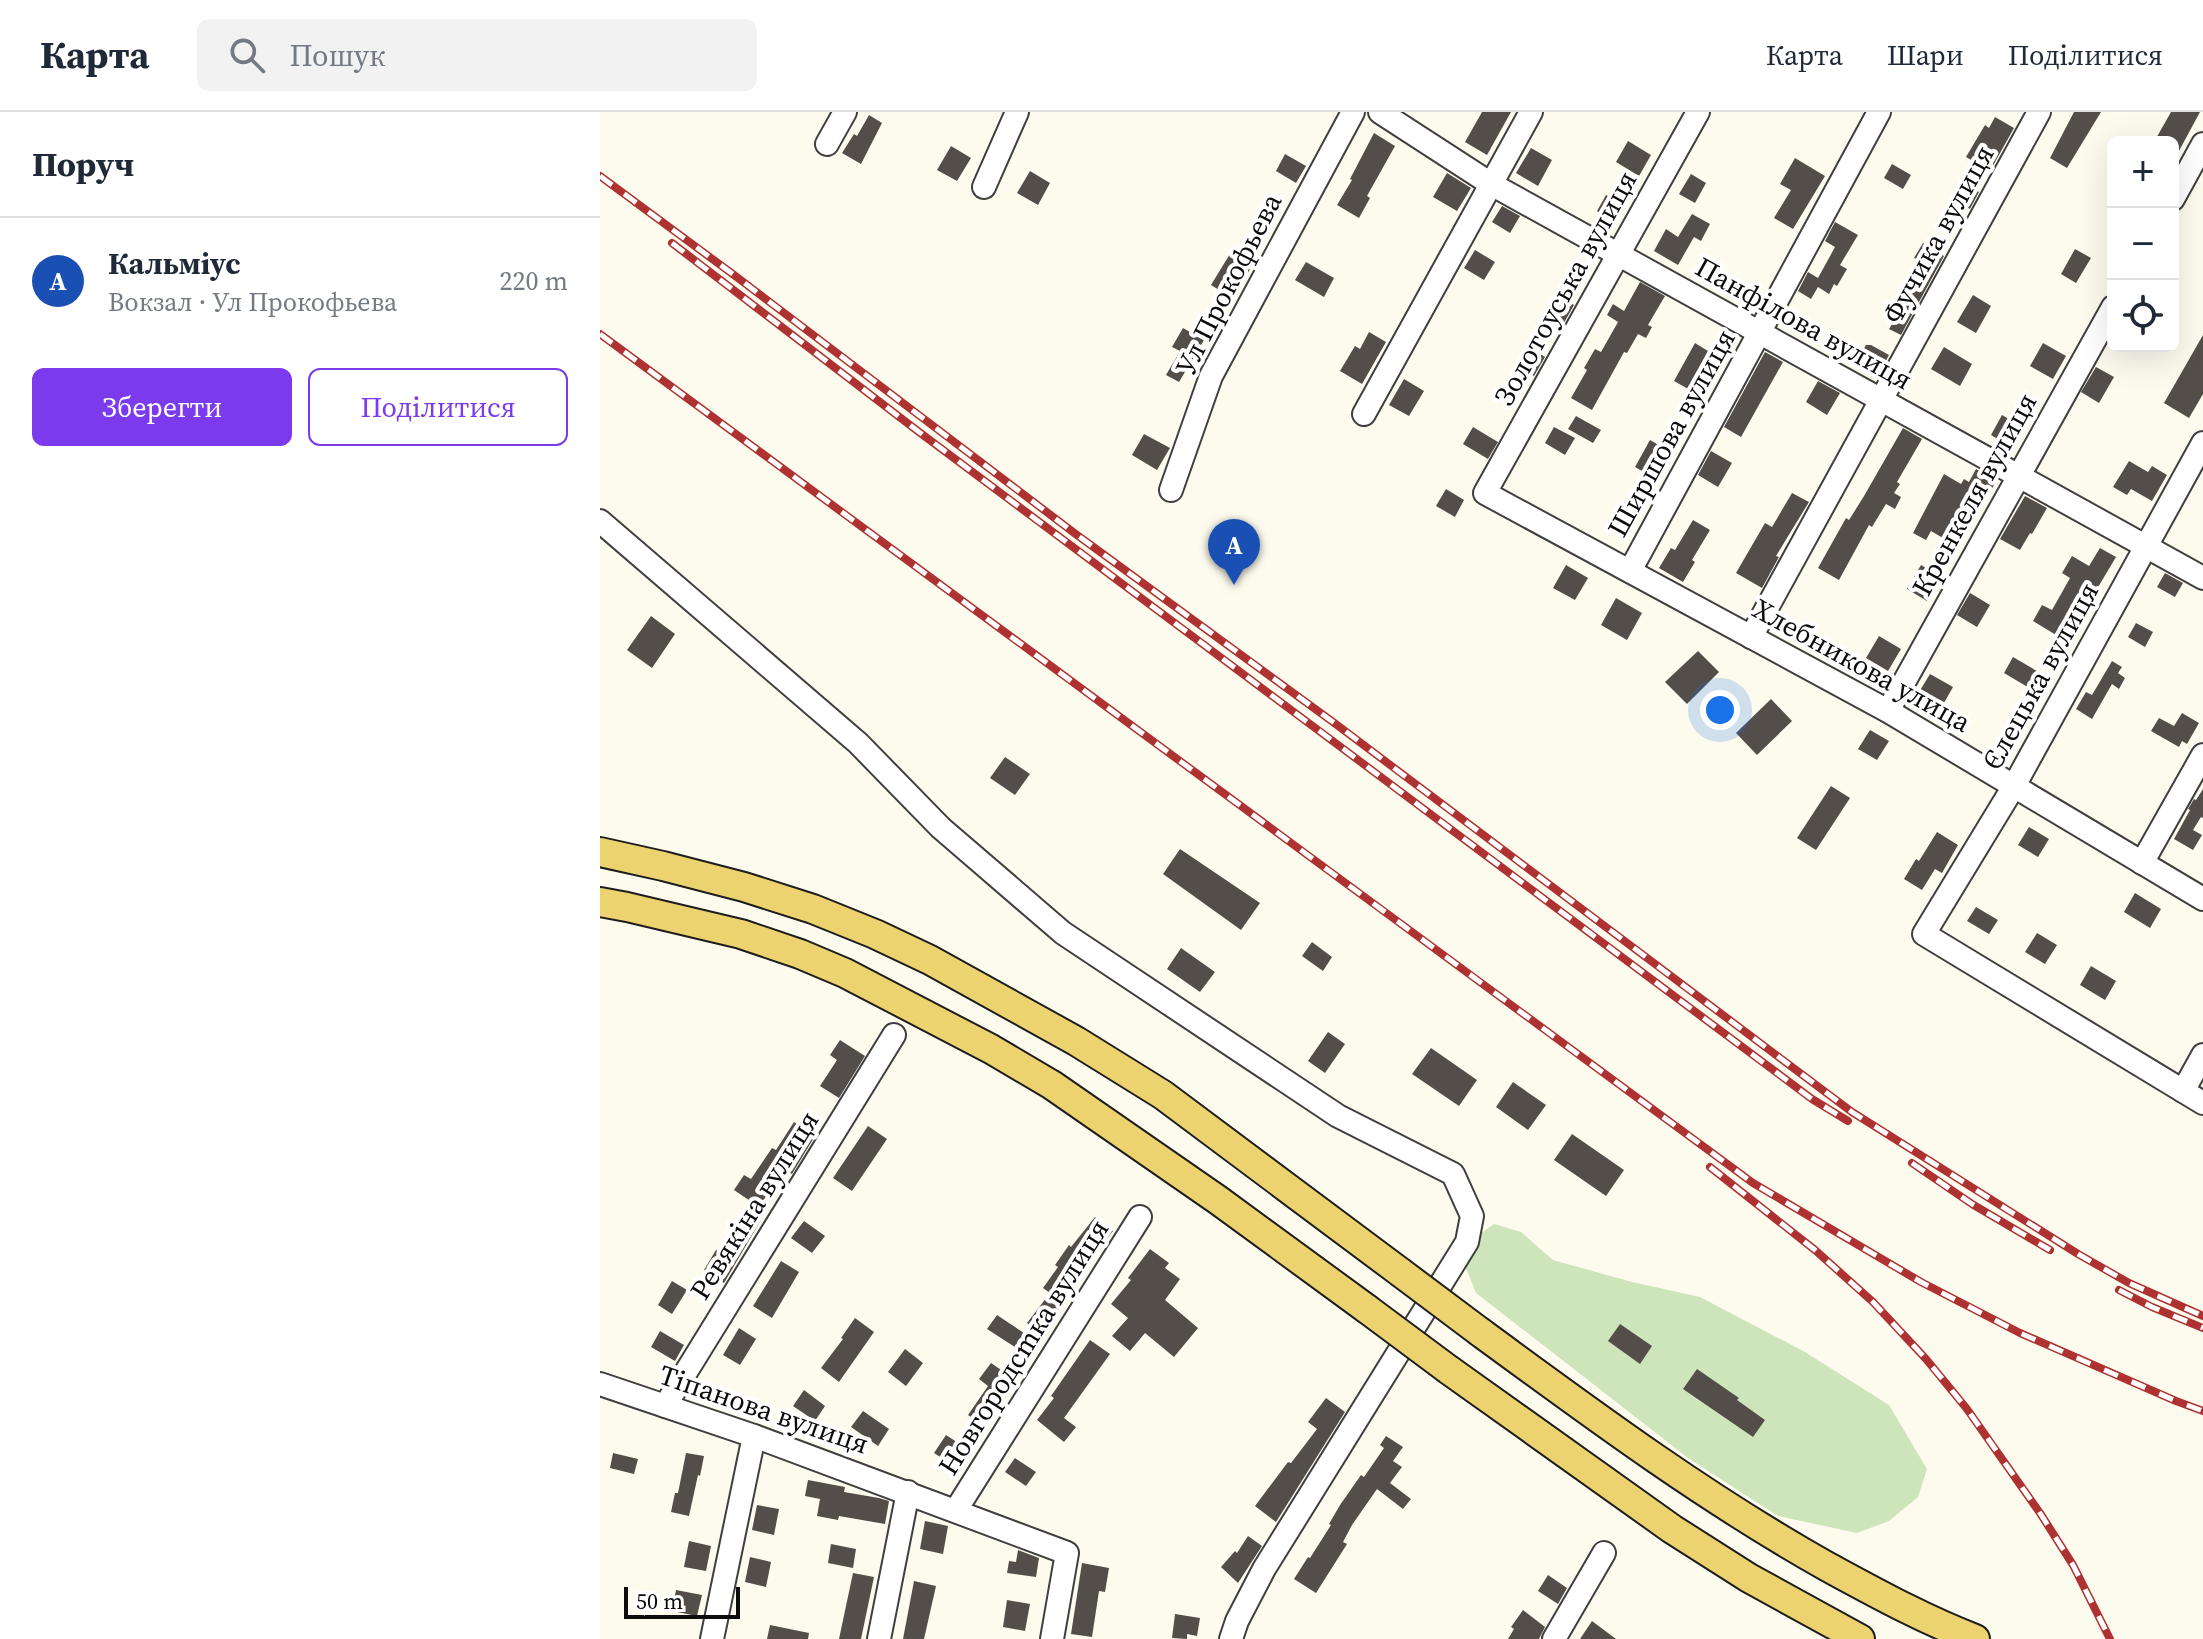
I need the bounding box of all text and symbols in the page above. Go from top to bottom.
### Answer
search box [197,19,757,91]
text: Карта [40,29,149,81]
icon: search [225,33,269,77]
text: Пошук [289,35,386,76]
text: Карта [1766,36,1843,74]
text: Шари [1887,36,1964,74]
text: Поділитися [2008,36,2163,74]
map controls [2107,136,2179,352]
button: + [2107,136,2179,208]
street label: Фучика вулиця [1873,138,2003,330]
text: Поруч [32,141,134,187]
street label: Золотоуська вулиця [1485,164,1645,412]
street label: Ул Прокофьева [1166,186,1290,381]
button: − [2107,208,2179,280]
text: Кальміус [108,243,241,284]
street label: Панфілова вулиця [1689,248,1919,398]
text: A [49,263,67,299]
text: 220 m [500,263,568,299]
button: locate [2107,280,2179,352]
text: Вокзал · Ул Прокофьева [108,284,397,320]
street label: Ширшова вулиця [1598,323,1744,543]
button: Зберегти [32,368,292,446]
button: Поділитися [308,368,568,446]
street label: Кренкеля вулиця [1903,386,2045,602]
pin: A [1208,519,1260,585]
street label: Єлецька вулиця [1973,576,2107,776]
street label: Хлебникова улица [1746,589,1978,741]
your location [1700,690,1740,730]
street label: Ревякiна вулиця [681,1103,827,1307]
street label: Новгородсmка вулиця [929,1212,1117,1482]
street label: Тіпанова вулиця [654,1355,874,1463]
scale bar [624,1583,740,1619]
text: 50 m [636,1586,683,1616]

